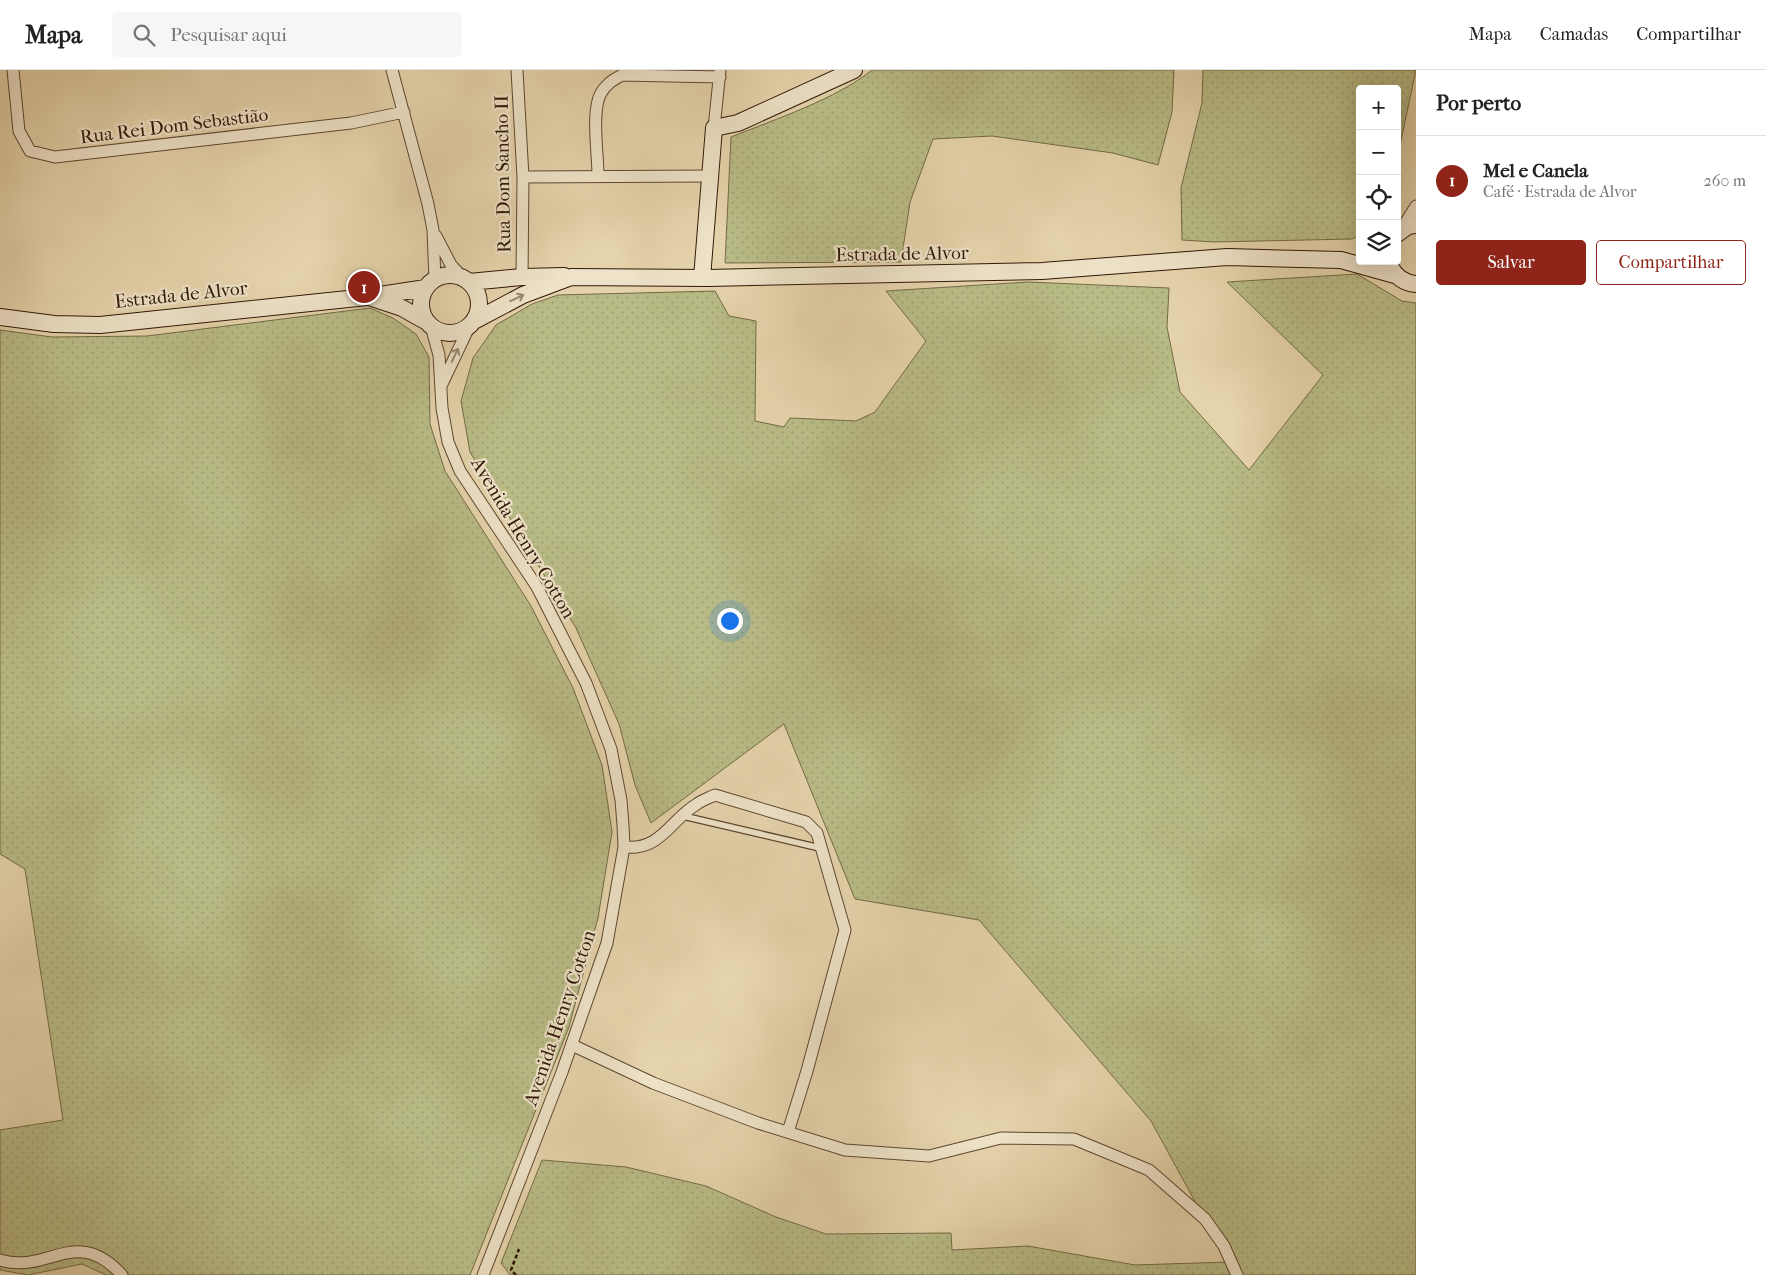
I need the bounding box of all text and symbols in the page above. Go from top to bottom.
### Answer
search box [112,12,462,57]
text: Mapa [25,21,82,49]
icon: search [130,21,158,49]
text: Pesquisar aqui [170,24,287,46]
text: Mapa [1469,24,1512,45]
text: Camadas [1540,24,1608,45]
text: Compartilhar [1636,24,1741,45]
map controls [1356,85,1401,265]
button: + [1356,85,1401,130]
text: Por perto [1436,91,1521,115]
street label: Rua Dom Sancho II [491,95,515,253]
street label: Rua Rei Dom Sebastião [79,103,270,148]
button: − [1356,130,1401,175]
text: Mel e Canela [1483,160,1588,182]
text: 1 [1449,171,1455,190]
text: 260 m [1704,171,1746,190]
button: locate [1356,175,1401,220]
text: Café · Estrada de Alvor [1483,182,1636,201]
button: layers [1356,220,1401,265]
button: Salvar [1436,240,1586,285]
button: Compartilhar [1596,240,1746,285]
street label: Estrada de Alvor [835,242,970,266]
pin: 1 [348,268,380,306]
street label: Estrada de Alvor [114,277,249,313]
one-way arrow [509,293,524,302]
one-way arrow [451,348,460,363]
street label: Avenida Henry Cotton [466,453,580,623]
your location [717,608,743,634]
street label: Avenida Henry Cotton [519,927,600,1110]

